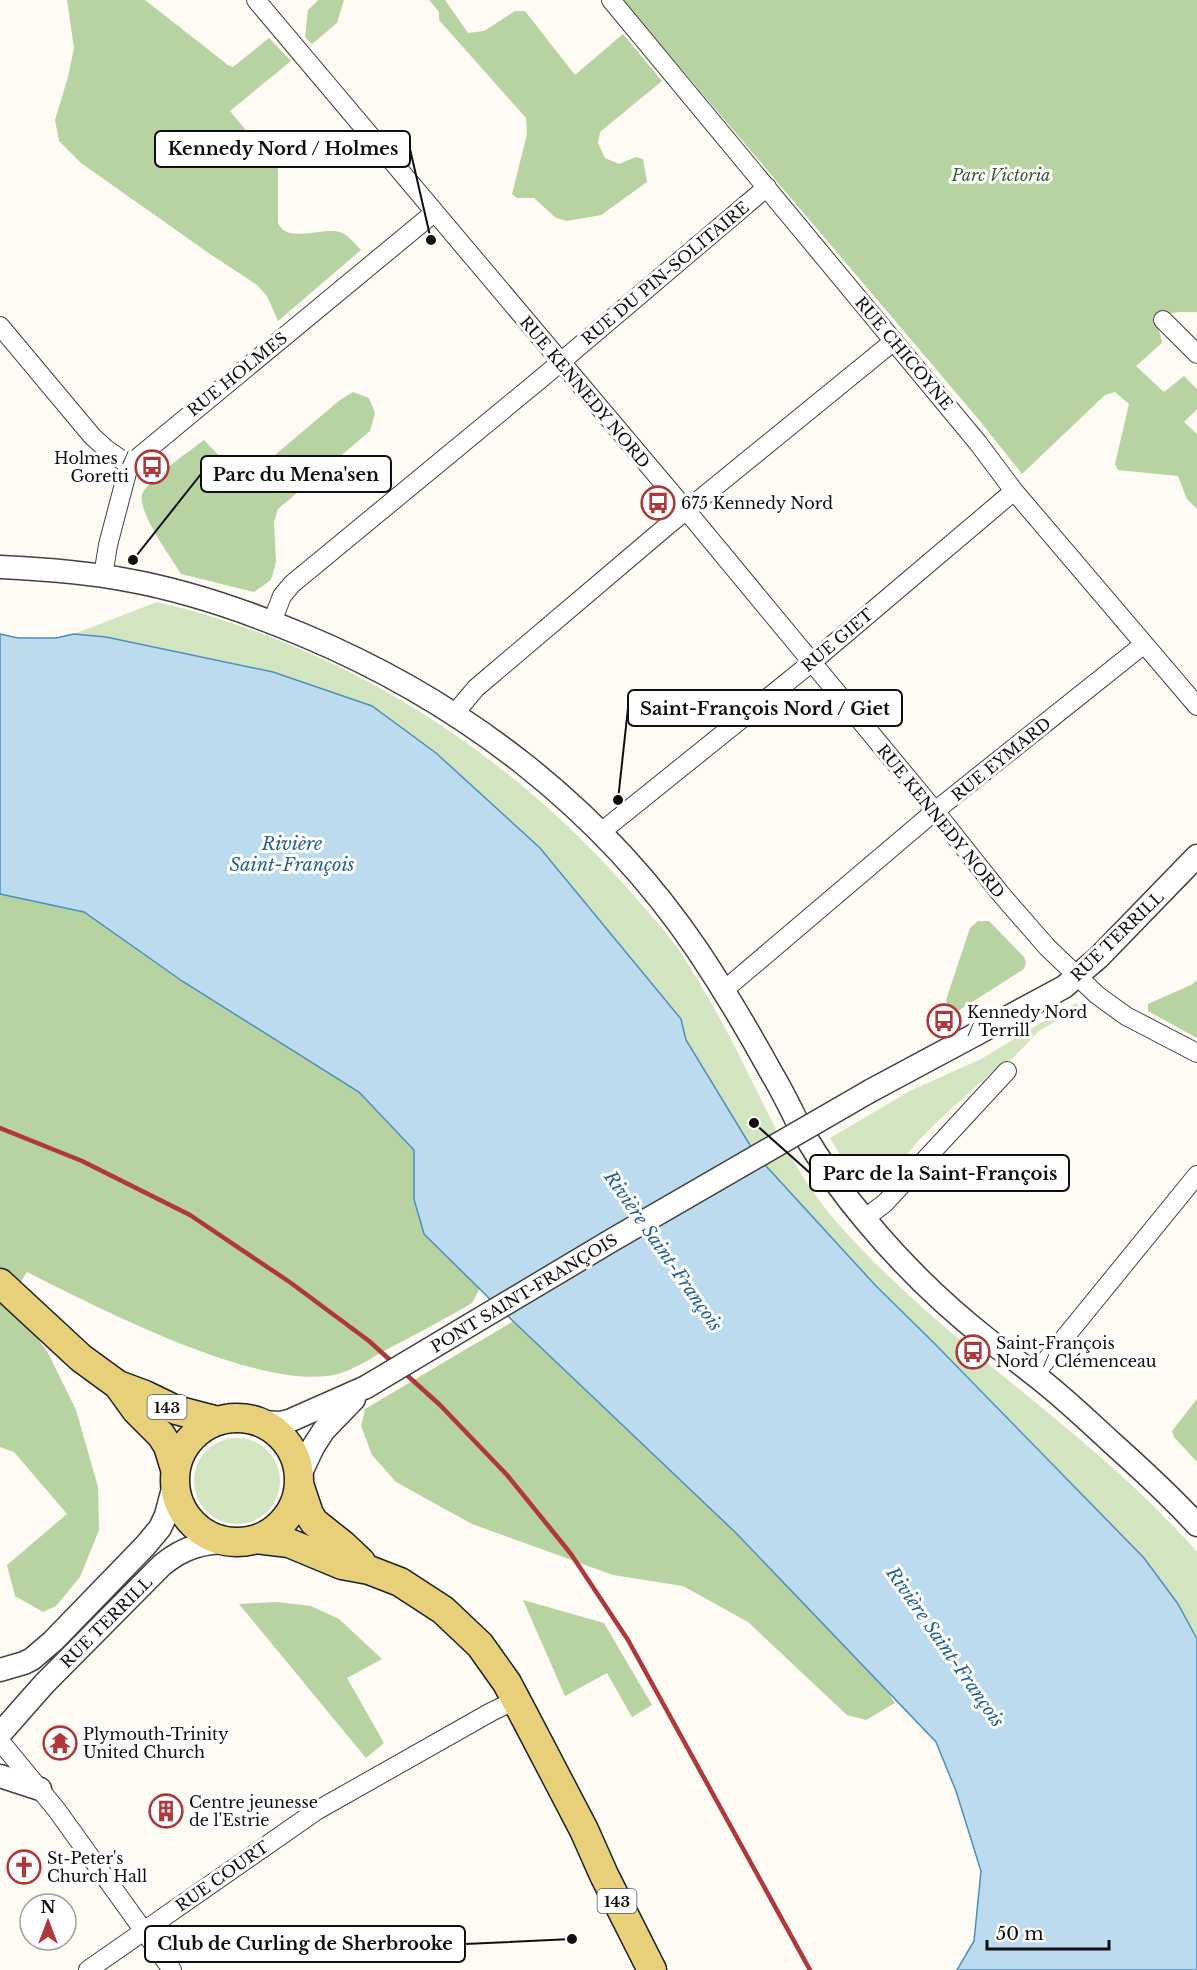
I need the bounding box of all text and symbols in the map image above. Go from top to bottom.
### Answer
callout: Kennedy Nord / Holmes [155,131,410,167]
text: Kennedy Nord / Holmes [168,138,398,160]
park label: Parc Victoria [951,165,1050,185]
street label: RUE DU PIN-SOLITAIRE [577,197,753,349]
street label: RUE CHICOYNE [851,292,957,414]
street label: RUE KENNEDY NORD [516,312,654,472]
street label: RUE HOLMES [183,328,291,420]
place label: Holmes / Goretti [54,448,130,486]
bus stop icon: Holmes / Goretti [134,449,170,485]
callout: Parc du Mena'sen [201,456,391,492]
text: Parc du Mena'sen [213,464,379,486]
bus stop icon: 675 Kennedy Nord [640,485,676,521]
place label: 675 Kennedy Nord [681,493,833,513]
street label: RUE GIET [797,604,877,676]
callout: Saint-François Nord / Giet [628,690,902,726]
text: Saint-François Nord / Giet [640,698,890,720]
street label: RUE EYMARD [947,713,1055,805]
street label: RUE KENNEDY NORD [873,740,1009,902]
water label: Rivière Saint-François [230,833,355,876]
street label: RUE TERRILL [1066,886,1168,985]
place label: Kennedy Nord / Terrill [967,1002,1087,1040]
bus stop icon: Kennedy Nord / Terrill [926,1003,962,1039]
callout: Parc de la Saint-François [810,1155,1069,1191]
text: Parc de la Saint-François [823,1163,1057,1185]
water label: Rivière Saint-François [599,1166,727,1335]
street label: PONT SAINT-FRANÇOIS [427,1229,621,1357]
place label: Saint-François Nord / Clémenceau [996,1333,1157,1371]
bus stop icon: Saint-François Nord / Clémenceau [955,1334,991,1370]
road number: 143 [148,1395,186,1419]
water label: Rivière Saint-François [881,1562,1009,1731]
street label: RUE TERRILL [56,1572,156,1672]
place label: Plymouth-Trinity United Church [83,1724,229,1762]
temple icon: Plymouth-Trinity United Church [42,1725,78,1761]
place label: Centre jeunesse de l'Estrie [189,1792,318,1830]
building icon: Centre jeunesse de l'Estrie [148,1793,184,1829]
street label: RUE COURT [172,1836,272,1915]
place label: St-Peter's Church Hall [47,1848,147,1886]
church icon: St-Peter's Church Hall [6,1849,42,1885]
road number: 143 [598,1889,636,1913]
north arrow [18,1892,78,1952]
text: N [40,1897,56,1917]
scale bar [987,1913,1108,1951]
text: 50 m [996,1923,1044,1945]
callout: Club de Curling de Sherbrooke [145,1926,465,1962]
text: Club de Curling de Sherbrooke [157,1933,453,1955]

